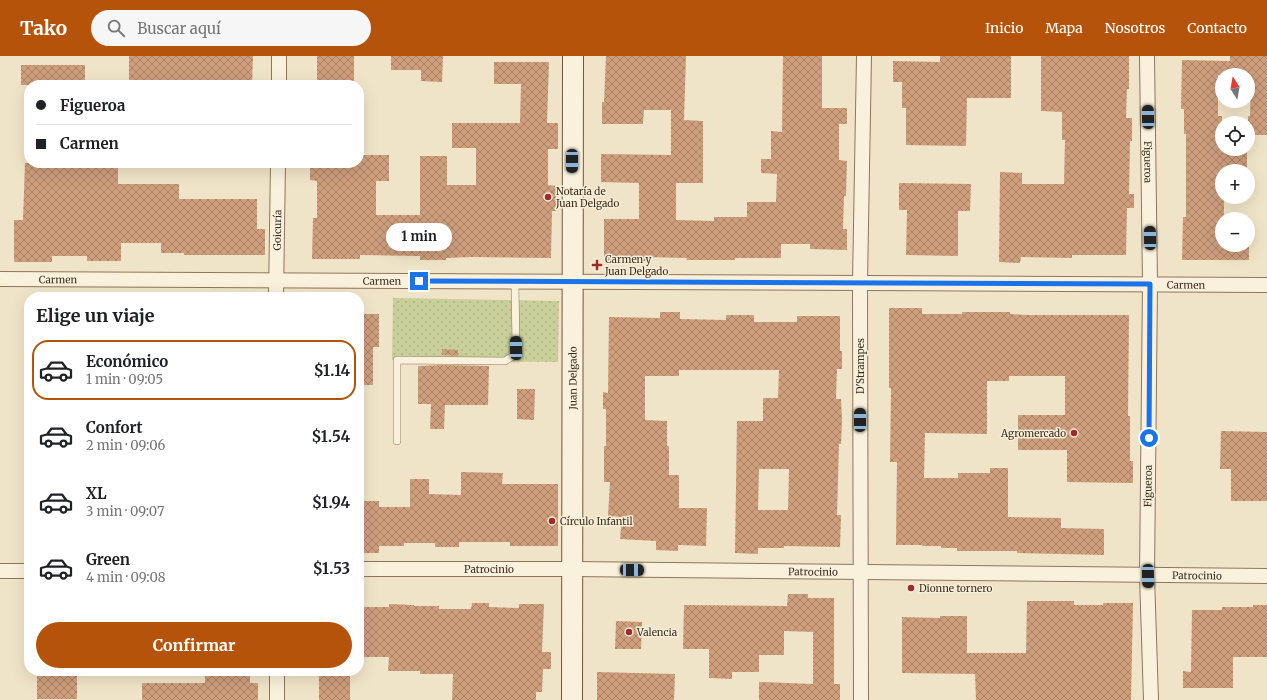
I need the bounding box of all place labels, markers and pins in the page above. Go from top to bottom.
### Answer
place label: Notaría de Juan Delgado [555,185,619,210]
marker: Notaría de Juan Delgado [543,192,553,202]
place label: Carmen y Juan Delgado [604,253,668,278]
marker: Carmen y Juan Delgado [592,260,602,270]
place label: Agromercado [1000,427,1066,440]
marker: Agromercado [1069,428,1079,438]
place label: Círculo Infantil [560,515,633,528]
marker: Círculo Infantil [547,516,557,526]
place label: Dionne tornero [919,582,992,595]
marker: Dionne tornero [906,583,916,593]
place label: Valencia [636,626,678,639]
marker: Valencia [624,627,634,637]

